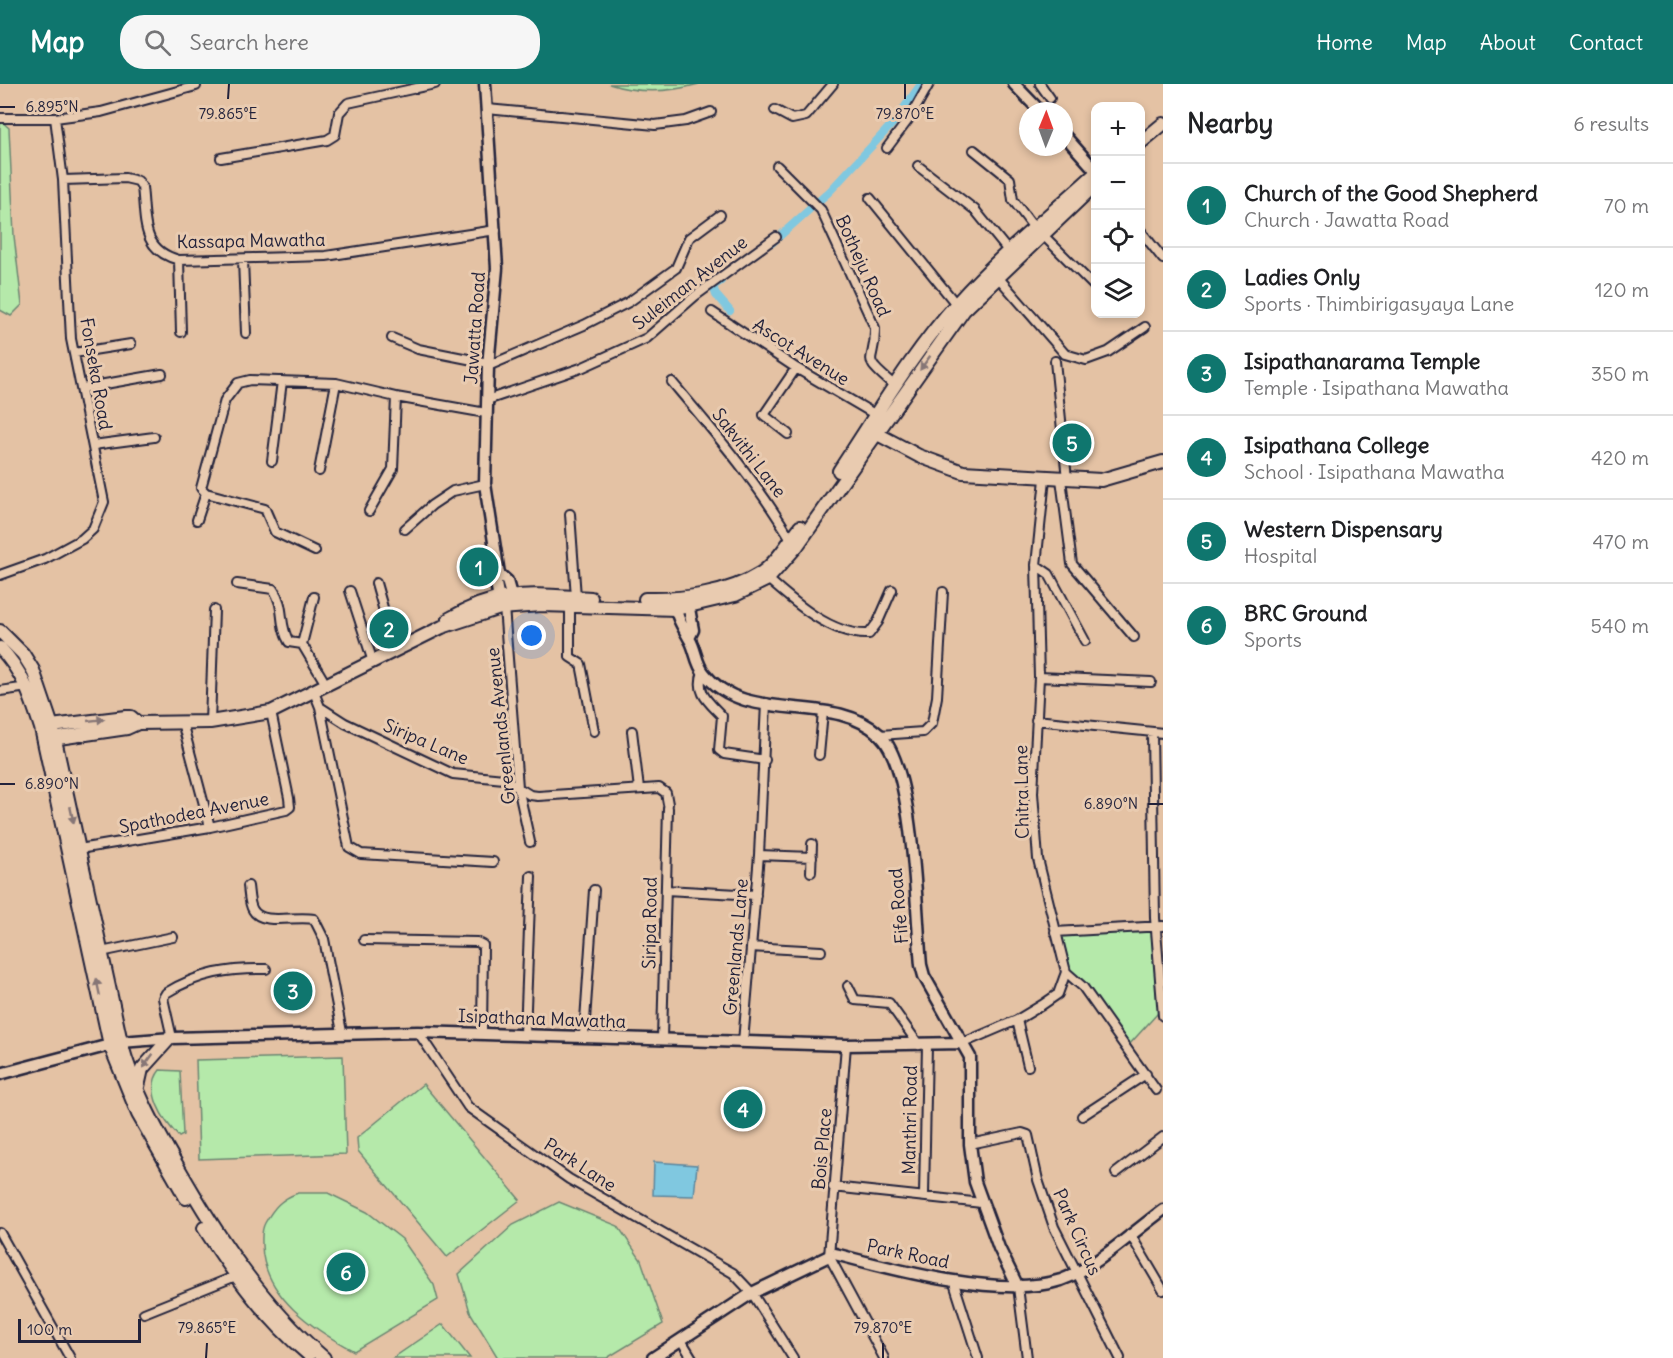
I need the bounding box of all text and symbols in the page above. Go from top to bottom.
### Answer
search box [120,15,540,69]
text: Map [30,24,84,60]
icon: search [141,26,174,59]
text: Search here [189,28,309,56]
text: Home [1316,29,1373,56]
text: Map [1406,29,1447,56]
text: About [1480,29,1536,56]
text: Contact [1569,29,1643,56]
text: 6.895°N [25,97,79,116]
north arrow [1019,102,1073,156]
map controls [1091,102,1145,318]
button: + [1091,102,1145,156]
text: 79.865°E [199,104,257,123]
text: 79.870°E [876,104,934,123]
text: Nearby [1187,107,1273,140]
text: 6 results [1573,111,1649,136]
button: − [1091,156,1145,210]
text: Church of the Good Shepherd [1244,179,1538,207]
text: 1 [1203,193,1210,218]
text: 70 m [1604,193,1649,218]
text: Church · Jawatta Road [1244,207,1449,232]
button: locate [1091,210,1145,264]
street label: Botheju Road [831,211,896,321]
street label: Kassapa Mawatha [176,228,326,253]
street label: Suleiman Avenue [628,231,752,335]
text: Ladies Only [1244,263,1360,291]
button: layers [1091,264,1145,318]
street label: Jawatta Road [459,271,490,385]
text: 2 [1201,277,1212,302]
text: 120 m [1595,277,1649,302]
text: Sports · Thimbirigasyaya Lane [1244,291,1514,316]
street label: Ascot Avenue [749,313,854,390]
street label: Fonseka Road [75,316,118,432]
text: Isipathanarama Temple [1244,347,1480,375]
one-way arrow [919,354,931,370]
text: 3 [1201,361,1212,386]
text: 350 m [1591,361,1649,386]
text: Temple · Isipathana Mawatha [1244,375,1509,400]
street label: Sakvithi Lane [707,403,791,502]
pin: 5 [1052,420,1092,466]
text: Isipathana College [1244,431,1429,459]
text: 4 [1201,445,1212,470]
text: 420 m [1591,445,1649,470]
text: School · Isipathana Mawatha [1244,459,1505,484]
text: Western Dispensary [1244,515,1443,543]
text: 5 [1201,529,1212,554]
text: 470 m [1592,529,1649,554]
text: Hospital [1244,543,1317,568]
pin: 1 [460,544,498,590]
text: BRC Ground [1244,599,1368,627]
pin: 2 [370,606,408,652]
text: 6 [1201,613,1212,638]
text: 540 m [1590,613,1649,638]
your location [517,621,546,650]
text: Sports [1244,627,1302,652]
street label: Greenlands Avenue [481,646,520,806]
street label: Siripa Lane [380,713,472,770]
one-way arrow [86,715,105,725]
street label: Chitra Lane [1009,745,1034,839]
text: 6.890°N [25,774,79,793]
street label: Spathodea Avenue [117,787,271,838]
text: 6.890°N [1084,794,1138,813]
one-way arrow [68,806,77,825]
street label: Fife Road [884,867,913,945]
street label: Siripa Road [637,876,662,969]
street label: Greenlands Lane [718,877,753,1016]
pin: 3 [274,968,312,1014]
one-way arrow [92,978,102,997]
street label: Isipathana Mawatha [458,1004,626,1033]
one-way arrow [142,1053,154,1069]
street label: Manthri Road [897,1065,922,1175]
pin: 4 [724,1086,762,1132]
street label: Bois Place [806,1107,837,1191]
street label: Park Lane [540,1133,621,1196]
street label: Park Circus [1048,1185,1107,1279]
street label: Park Road [865,1234,952,1274]
pin: 6 [326,1250,366,1294]
scale bar [18,1316,141,1344]
text: 79.865°E [178,1318,236,1337]
text: 79.870°E [854,1318,912,1337]
text: 100 m [27,1319,72,1339]

